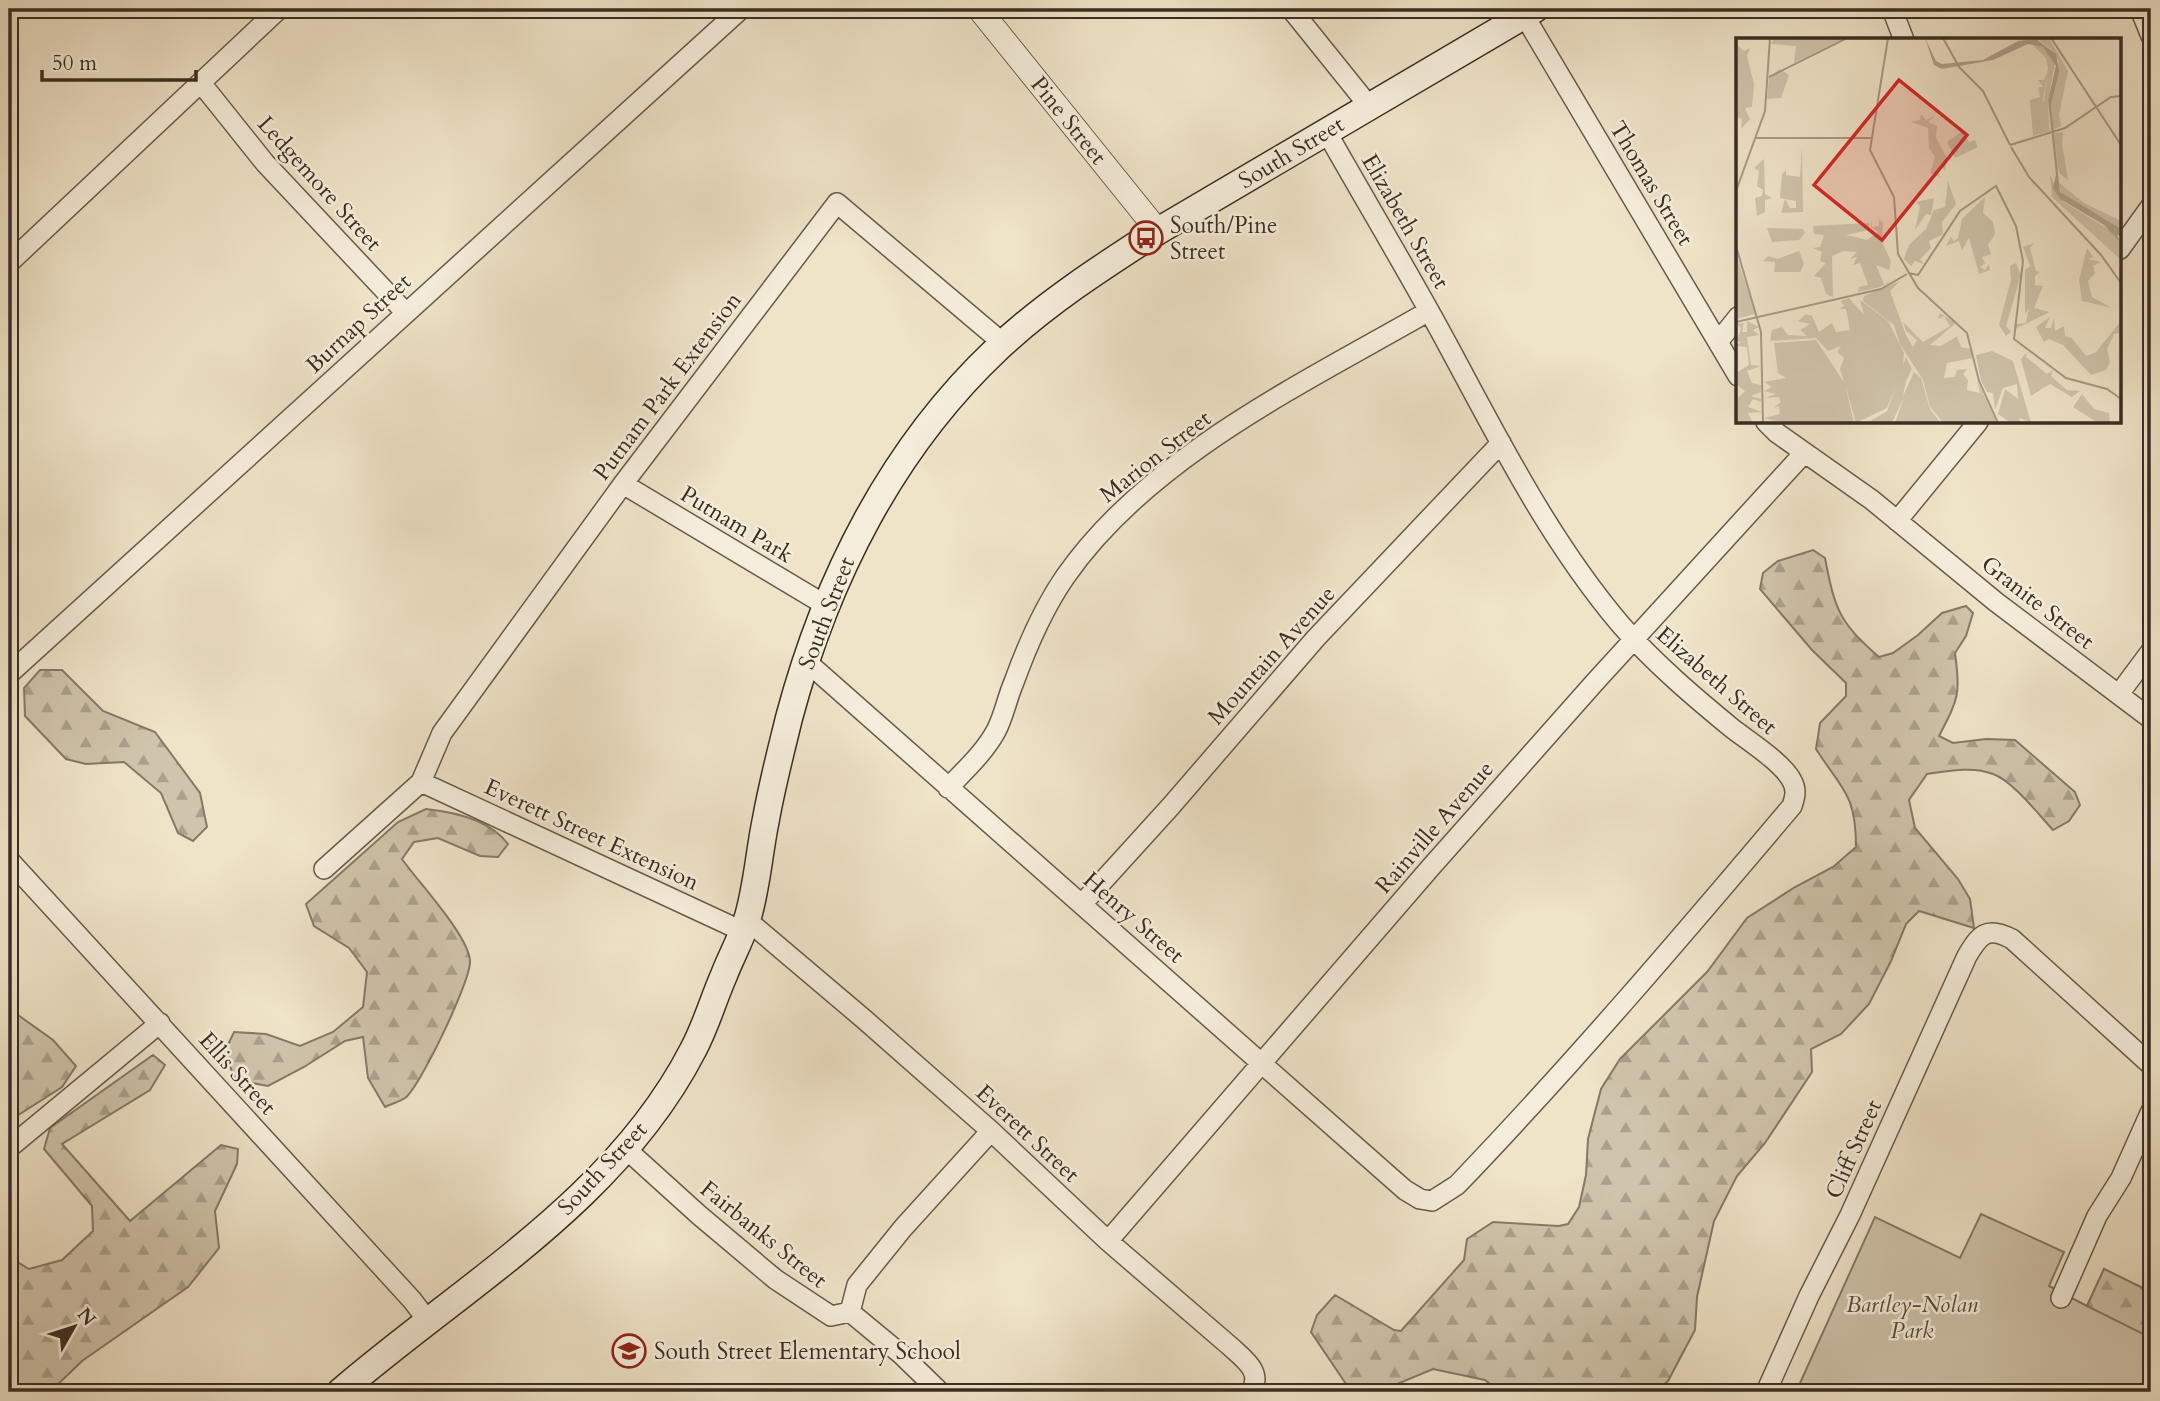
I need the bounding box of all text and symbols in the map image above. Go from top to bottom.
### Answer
scale bar [42,38,196,82]
inset map [1736,38,2122,424]
text: 50 m [52,49,97,78]
street label: Pine Street [1023,70,1114,171]
street label: Ledgemore Street [251,109,389,258]
street label: South Street [1233,109,1350,196]
street label: Thomas Street [1602,115,1701,251]
street label: Elizabeth Street [1354,148,1457,294]
place label: South/Pine Street [1170,210,1278,267]
bus stop icon: South/Pine Street [1127,219,1165,257]
street label: Burnap Street [299,267,418,380]
street label: Putnam Park Extension [586,286,749,487]
street label: Marion Street [1093,403,1217,510]
street label: Putnam Park [675,479,799,571]
street label: Granite Street [1975,549,2101,656]
street label: South Street [791,553,862,674]
street label: Mountain Avenue [1201,579,1342,732]
street label: Elizabeth Street [1650,619,1784,742]
street label: Rainville Avenue [1368,754,1501,900]
street label: Everett Street Extension [479,771,704,898]
street label: Henry Street [1076,865,1191,970]
street label: Ellis Street [192,1025,283,1121]
street label: Everett Street [969,1077,1086,1189]
street label: Cliff Street [1818,1095,1889,1204]
street label: South Street [551,1115,654,1222]
street label: Fairbanks Street [694,1174,834,1295]
park label: Bartley-Nolan Park [1846,1289,1979,1346]
north arrow [38,1292,108,1362]
text: N [71,1302,102,1332]
school or university icon: South Street Elementary School [610,1332,648,1370]
place label: South Street Elementary School [654,1336,961,1367]

